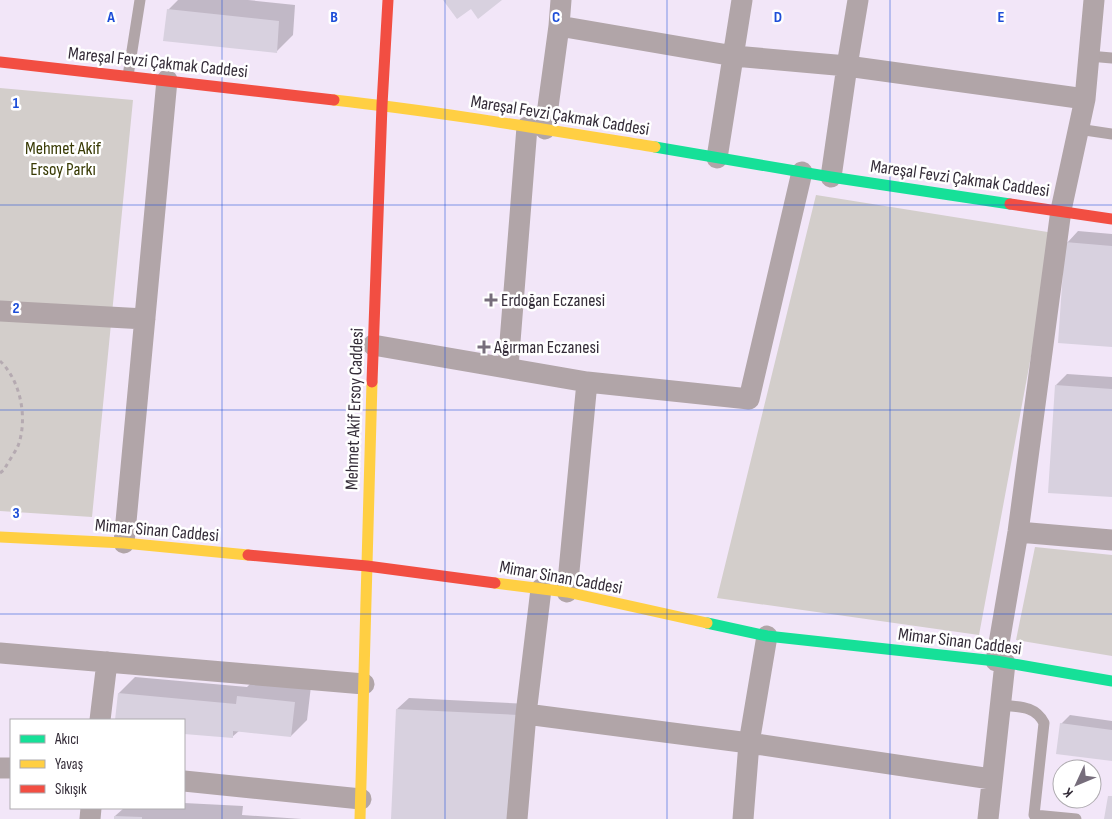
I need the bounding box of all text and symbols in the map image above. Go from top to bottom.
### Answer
text: A [106,8,115,27]
text: B [330,8,338,27]
text: C [552,8,560,27]
text: D [774,8,782,27]
text: E [998,8,1005,27]
street label: Mareşal Fevzi Çakmak Caddesi [67,43,249,82]
street label: Mareşal Fevzi Çakmak Caddesi [469,91,651,140]
text: 1 [13,94,20,113]
park label: Mehmet Akif Ersoy Parkı [25,138,102,180]
street label: Mareşal Fevzi Çakmak Caddesi [869,156,1051,201]
place label: Erdoğan Eczanesi [501,290,605,311]
marker: Erdoğan Eczanesi [485,294,497,306]
text: 2 [12,299,20,318]
street label: Mehmet Akif Ersoy Caddesi [341,328,368,490]
place label: Ağırman Eczanesi [493,337,599,358]
marker: Ağırman Eczanesi [478,341,490,353]
text: 3 [12,504,20,523]
street label: Mimar Sinan Caddesi [94,515,220,546]
street label: Mimar Sinan Caddesi [498,556,624,599]
street label: Mimar Sinan Caddesi [897,624,1023,659]
legend [10,719,185,809]
text: Akıcı [54,730,79,749]
text: Yavaş [55,755,83,774]
north arrow [1052,759,1102,809]
text: Sıkışık [55,780,87,799]
text: K [1059,784,1077,801]

